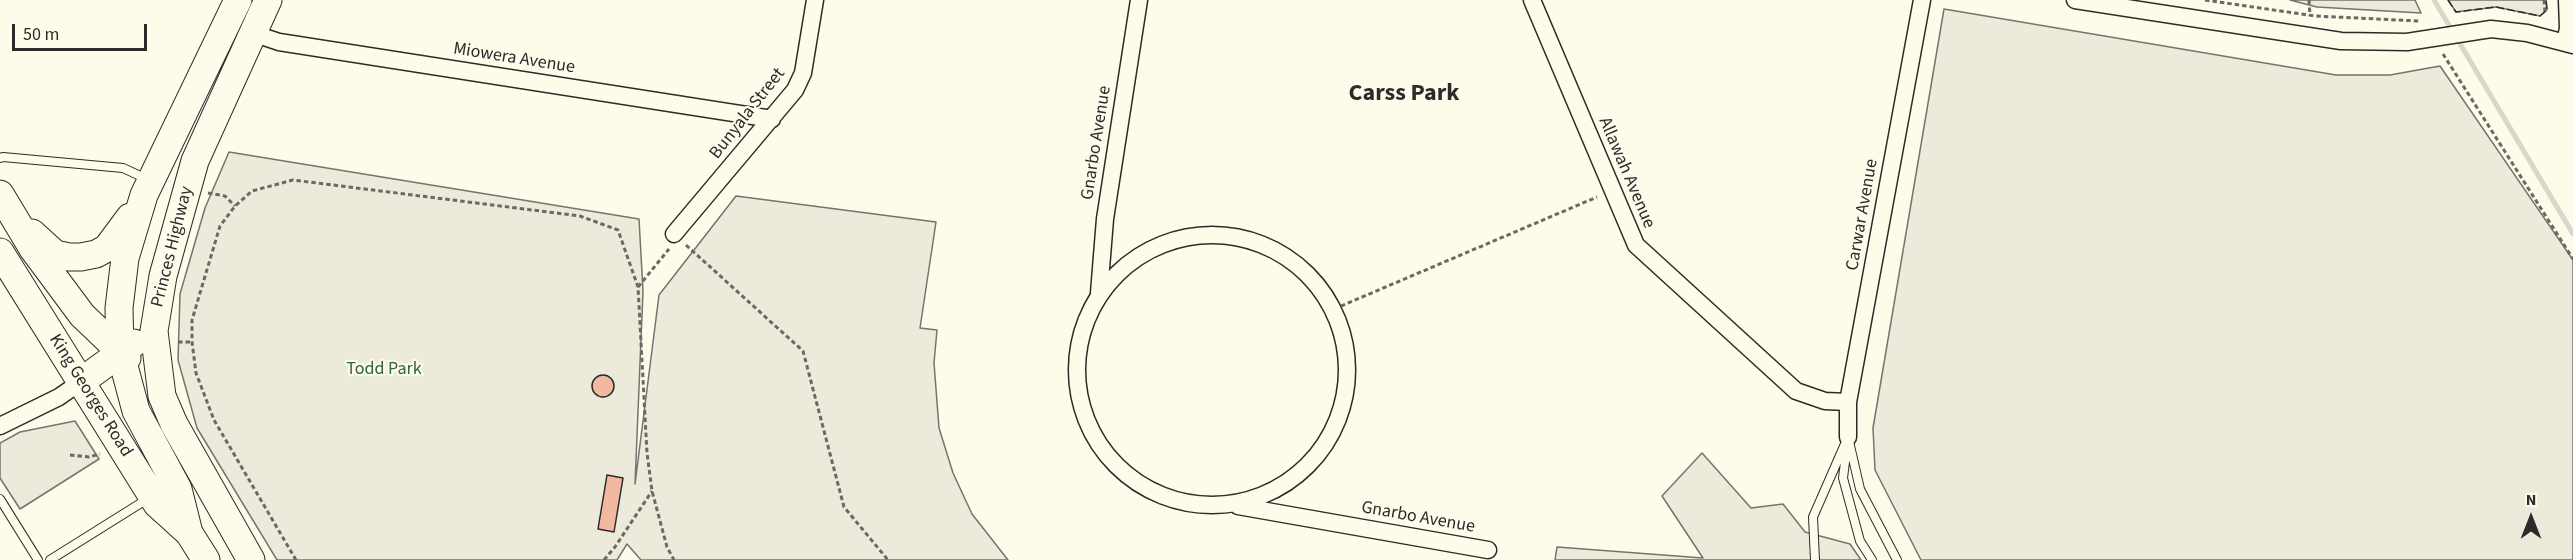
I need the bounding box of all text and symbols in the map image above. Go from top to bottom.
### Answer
scale bar [15,12,150,50]
text: 50 m [23,22,59,47]
street label: Miowera Avenue [452,39,576,79]
street label: Bunyala Street [706,64,790,164]
district label: Carss Park [1349,81,1459,109]
street label: Gnarbo Avenue [1077,84,1117,202]
street label: Allawah Avenue [1593,114,1659,232]
street label: Carwar Avenue [1843,157,1883,273]
street label: Princes Highway [148,184,198,310]
street label: King Georges Road [44,331,136,461]
park label: Todd Park [346,359,422,381]
north arrow [2501,488,2561,548]
text: N [2526,489,2536,511]
street label: Gnarbo Avenue [1359,497,1477,539]

